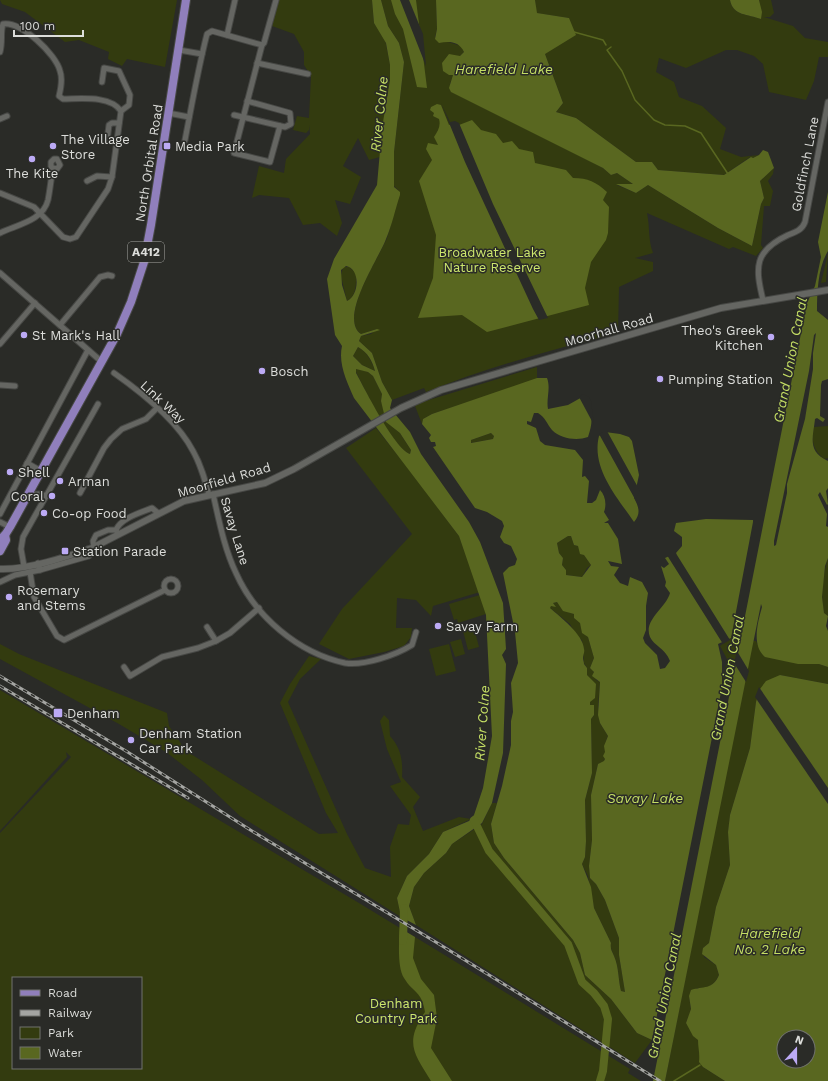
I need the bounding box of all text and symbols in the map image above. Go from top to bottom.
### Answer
scale bar [14,12,83,38]
text: 100 m [20,19,55,33]
water label: Harefield Lake [455,61,553,77]
water label: River Colne [367,75,391,153]
street label: North Orbital Road [132,103,166,223]
street label: Goldfinch Lane [788,115,822,213]
place label: The Village Store [61,132,130,162]
place label: Media Park [175,139,245,154]
marker: The Village Store [48,141,58,151]
marker: Media Park [162,141,172,151]
marker: The Kite [27,154,37,164]
place label: The Kite [6,166,58,181]
road number: A412 [128,242,164,262]
park label: Broadwater Lake Nature Reserve [439,245,545,275]
water label: Grand Union Canal [770,296,810,424]
street label: Moorhall Road [563,310,655,350]
place label: Theo's Greek Kitchen [681,323,764,353]
place label: St Mark's Hall [32,328,120,343]
marker: St Mark's Hall [19,330,29,340]
marker: Theo's Greek Kitchen [766,332,776,342]
place label: Bosch [270,364,308,379]
marker: Bosch [257,366,267,376]
place label: Pumping Station [668,372,773,387]
marker: Pumping Station [655,374,665,384]
street label: Link Way [137,377,189,427]
street label: Moorfield Road [176,460,272,500]
place label: Shell [18,465,50,480]
marker: Shell [5,467,15,477]
place label: Arman [68,474,110,489]
marker: Arman [55,476,65,486]
place label: Coral [11,489,44,504]
marker: Coral [47,491,57,501]
street label: Savay Lane [218,495,252,567]
place label: Co-op Food [52,506,127,521]
marker: Co-op Food [39,508,49,518]
place label: Station Parade [73,544,166,559]
marker: Station Parade [60,546,70,556]
place label: Rosemary and Stems [17,583,86,613]
marker: Rosemary and Stems [4,592,14,602]
water label: Grand Union Canal [707,614,747,742]
place label: Savay Farm [446,619,518,634]
marker: Savay Farm [433,621,443,631]
water label: River Colne [471,685,493,761]
place label: Denham [67,706,120,721]
marker: Denham [52,707,64,719]
place label: Denham Station Car Park [139,726,242,756]
marker: Denham Station Car Park [126,735,136,745]
water label: Savay Lake [607,790,683,806]
water label: Harefield No. 2 Lake [735,925,805,957]
water label: Grand Union Canal [644,932,684,1060]
legend [12,977,142,1069]
text: Road [48,986,77,1000]
park label: Denham Country Park [355,996,438,1026]
text: Railway [48,1006,93,1020]
text: Park [48,1026,74,1040]
north arrow [776,1029,816,1069]
text: N [793,1033,806,1048]
text: Water [48,1046,83,1060]

